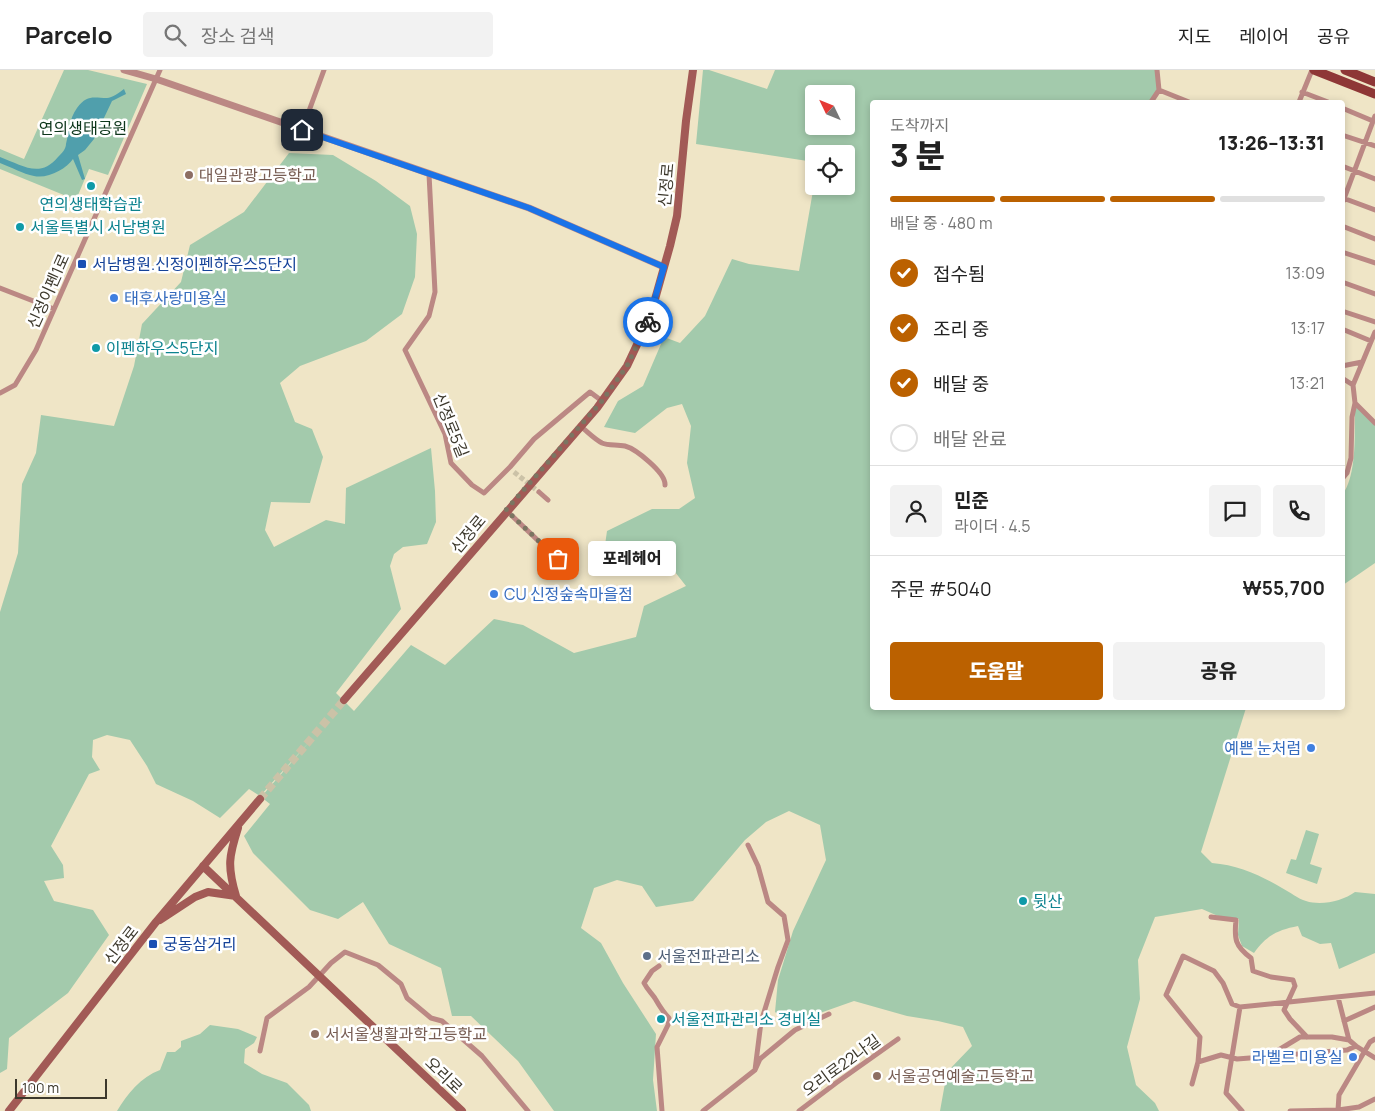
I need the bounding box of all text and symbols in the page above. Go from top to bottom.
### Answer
search box [143,12,493,57]
text: Parcelo [25,18,113,51]
icon: search [161,21,189,49]
text: 장소 검색 [201,23,274,49]
text: 지도 [1178,24,1211,48]
text: 레이어 [1239,24,1289,48]
text: 공유 [1317,24,1350,48]
north arrow [805,85,855,135]
map controls [805,85,855,195]
pin [281,109,323,151]
text: 도착까지 [890,114,949,136]
icon: home [288,116,316,144]
park label: 연의생태공원 [39,117,127,139]
text: 13:26–13:31 [1218,130,1325,156]
text: 3 분 [890,133,945,177]
button: locate [805,145,855,195]
street label: 신정로 [653,162,679,208]
place label: 대일관광고등학교 [199,164,317,186]
marker: 대일관광고등학교 [183,169,195,181]
marker: 연의생태학습관 [85,180,97,192]
place label: 연의생태학습관 [39,193,143,215]
text: 배달 중 · 480 m [890,212,993,234]
place label: 서울특별시 서남병원 [30,216,166,238]
marker: 서울특별시 서남병원 [14,221,26,233]
street label: 신정이펜1로 [22,250,74,332]
place label: 서남병원.신정이펜하우스5단지 [92,253,297,275]
marker: 서남병원.신정이펜하우스5단지 [76,258,88,270]
icon: check [890,259,918,287]
text: 접수됨 [933,261,985,287]
text: 13:09 [1285,262,1325,284]
place label: 태후사랑미용실 [124,287,227,309]
marker: 태후사랑미용실 [108,292,120,304]
courier [623,297,673,347]
icon: bike [634,308,662,336]
icon: check [890,314,918,342]
text: 조리 중 [933,316,989,342]
text: 13:17 [1291,317,1325,339]
place label: 이펜하우스5단지 [106,337,218,359]
marker: 이펜하우스5단지 [90,342,102,354]
icon: check [890,369,918,397]
text: 배달 중 [933,371,989,397]
text: 13:21 [1290,372,1325,394]
street label: 신정로5길 [428,389,474,461]
text: 배달 완료 [933,426,1007,452]
button: person [890,485,942,537]
button: chat [1209,485,1261,537]
button: phone [1273,485,1325,537]
text: 민준 [954,487,989,513]
street label: 신정로 [445,510,491,558]
text: 라이더 · 4.5 [954,515,1031,537]
pin [537,538,579,580]
callout: 포레헤어 [588,542,676,576]
icon: bag [544,545,572,573]
text: 포레헤어 [603,547,661,569]
text: ₩55,700 [1243,575,1325,601]
text: 주문 #5040 [890,576,992,602]
place label: CU 신정숲속마을점 [504,583,633,605]
marker: CU 신정숲속마을점 [488,588,500,600]
button: 도움말 [890,642,1103,700]
button: 공유 [1113,642,1325,700]
place label: 예쁜 눈처럼 [1224,737,1301,759]
marker: 예쁜 눈처럼 [1305,742,1317,754]
place label: 뒷산 [1033,890,1063,912]
marker: 뒷산 [1017,895,1029,907]
street label: 신정로 [99,921,143,969]
place label: 궁동삼거리 [163,933,237,955]
marker: 궁동삼거리 [147,938,159,950]
place label: 서울전파관리소 [657,945,760,967]
marker: 서울전파관리소 [641,950,653,962]
place label: 서울전파관리소 경비실 [671,1008,821,1030]
marker: 서울전파관리소 경비실 [655,1013,667,1025]
place label: 서서울생활과학고등학교 [325,1023,487,1045]
marker: 서서울생활과학고등학교 [309,1028,321,1040]
street label: 오리로22나길 [797,1029,885,1101]
place label: 라벨르 미용실 [1251,1046,1343,1068]
marker: 라벨르 미용실 [1347,1051,1359,1063]
street label: 오리로 [420,1052,468,1098]
place label: 서울공연예술고등학교 [887,1065,1034,1087]
marker: 서울공연예술고등학교 [871,1070,883,1082]
scale bar [15,1076,108,1099]
text: 100 m [22,1078,59,1097]

